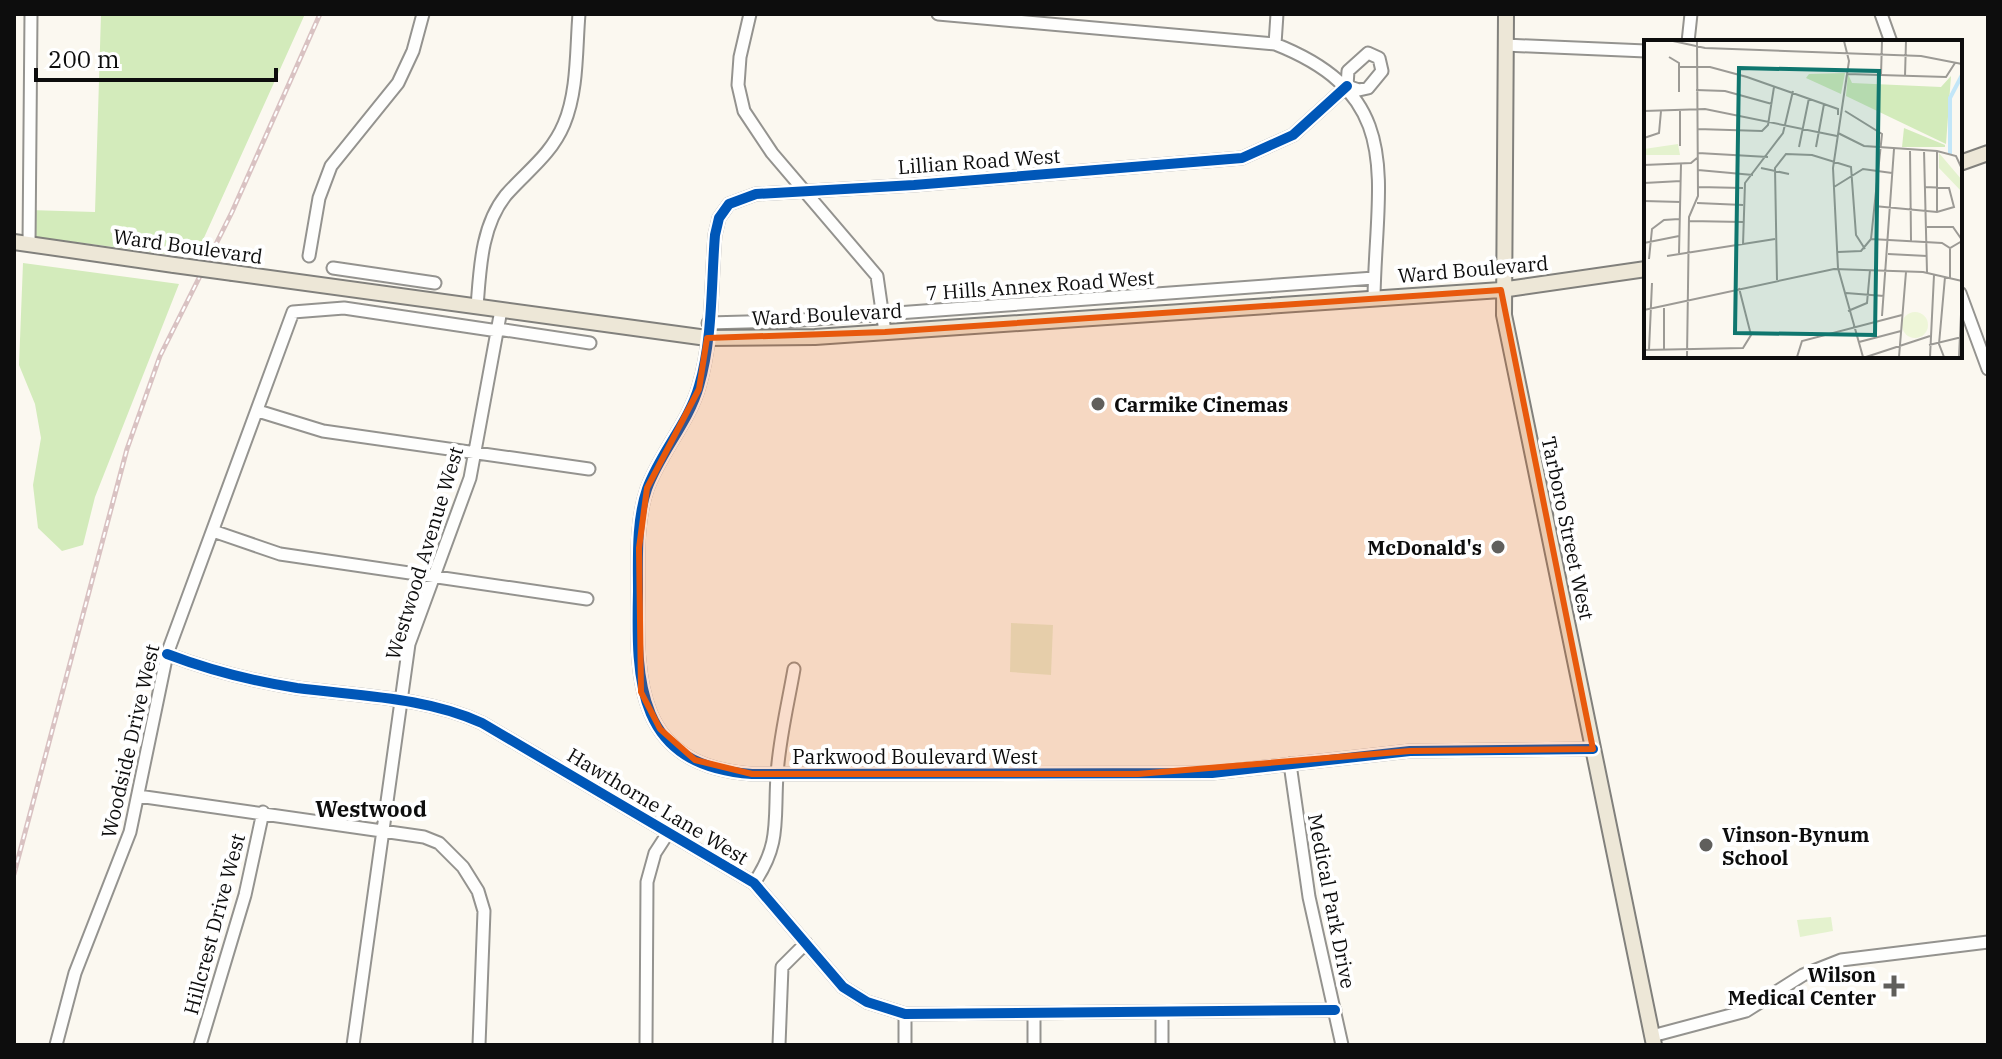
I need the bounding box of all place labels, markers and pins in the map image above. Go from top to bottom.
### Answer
place label: Carmike Cinemas [1114,391,1288,418]
marker: Carmike Cinemas [1089,395,1107,413]
place label: McDonald's [1367,534,1482,561]
marker: McDonald's [1489,538,1507,556]
place label: Vinson-Bynum School [1722,821,1869,871]
marker: Vinson-Bynum School [1697,836,1715,854]
place label: Wilson Medical Center [1728,961,1876,1011]
marker: Wilson Medical Center [1883,975,1905,997]

